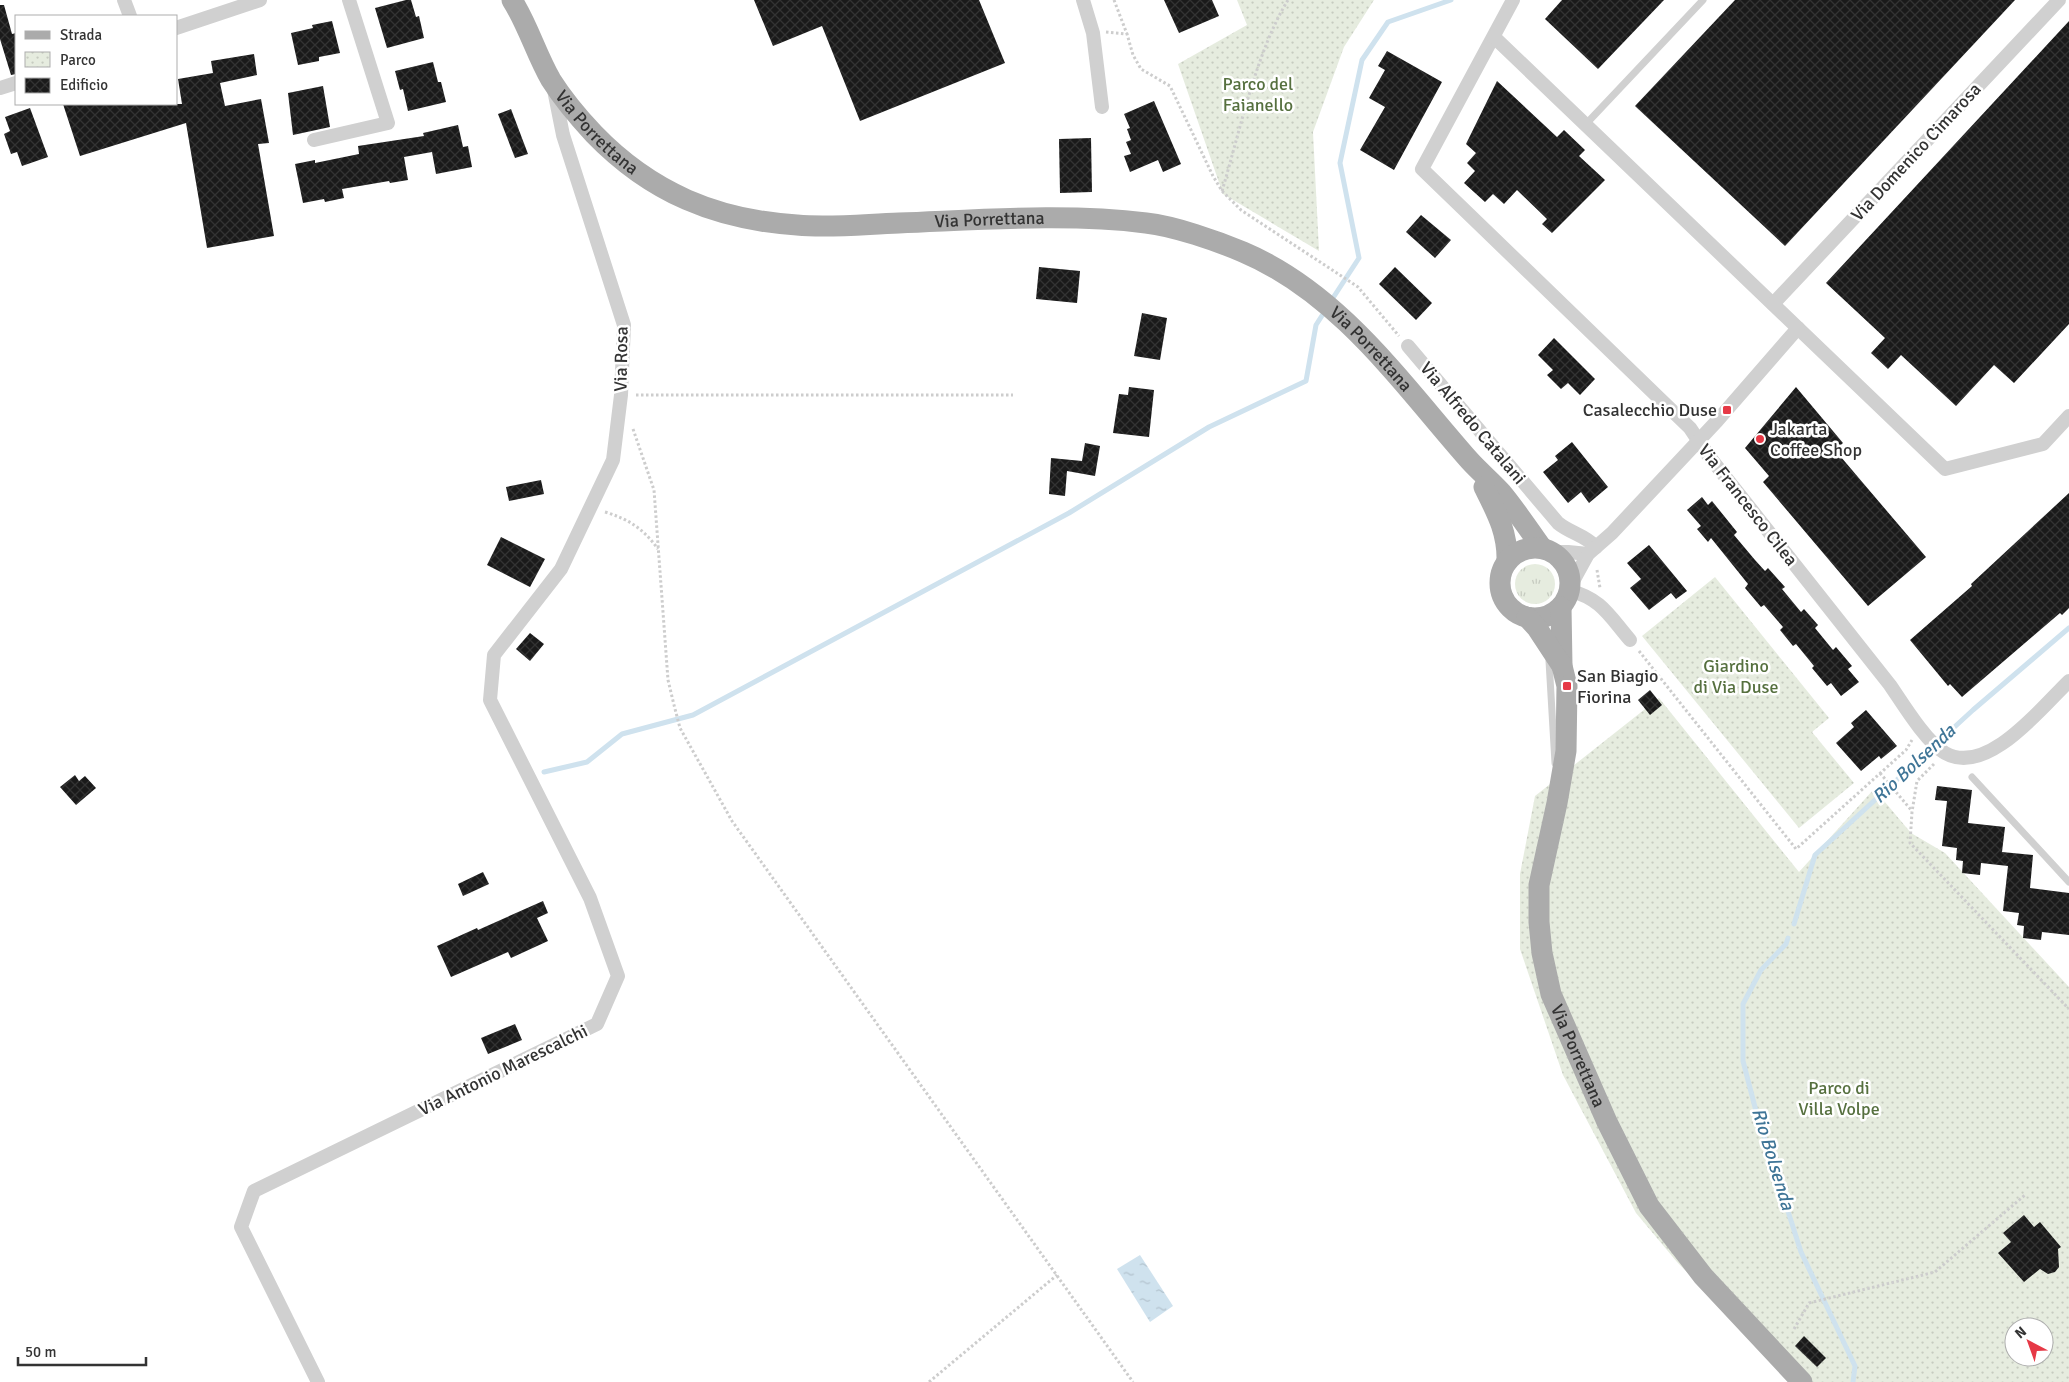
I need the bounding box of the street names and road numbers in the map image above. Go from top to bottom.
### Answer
street label: Via Domenico Cimarosa [1846,78,1986,226]
street label: Via Porrettana [550,86,643,180]
street label: Via Porrettana [934,207,1045,232]
street label: Via Porrettana [1325,301,1417,396]
street label: Via Rosa [609,326,633,392]
street label: Via Alfredo Catalani [1415,357,1531,489]
street label: Via Francesco Cilea [1694,440,1802,570]
street label: Via Porrettana [1546,1001,1610,1111]
street label: Via Antonio Marescalchi [415,1019,591,1121]

